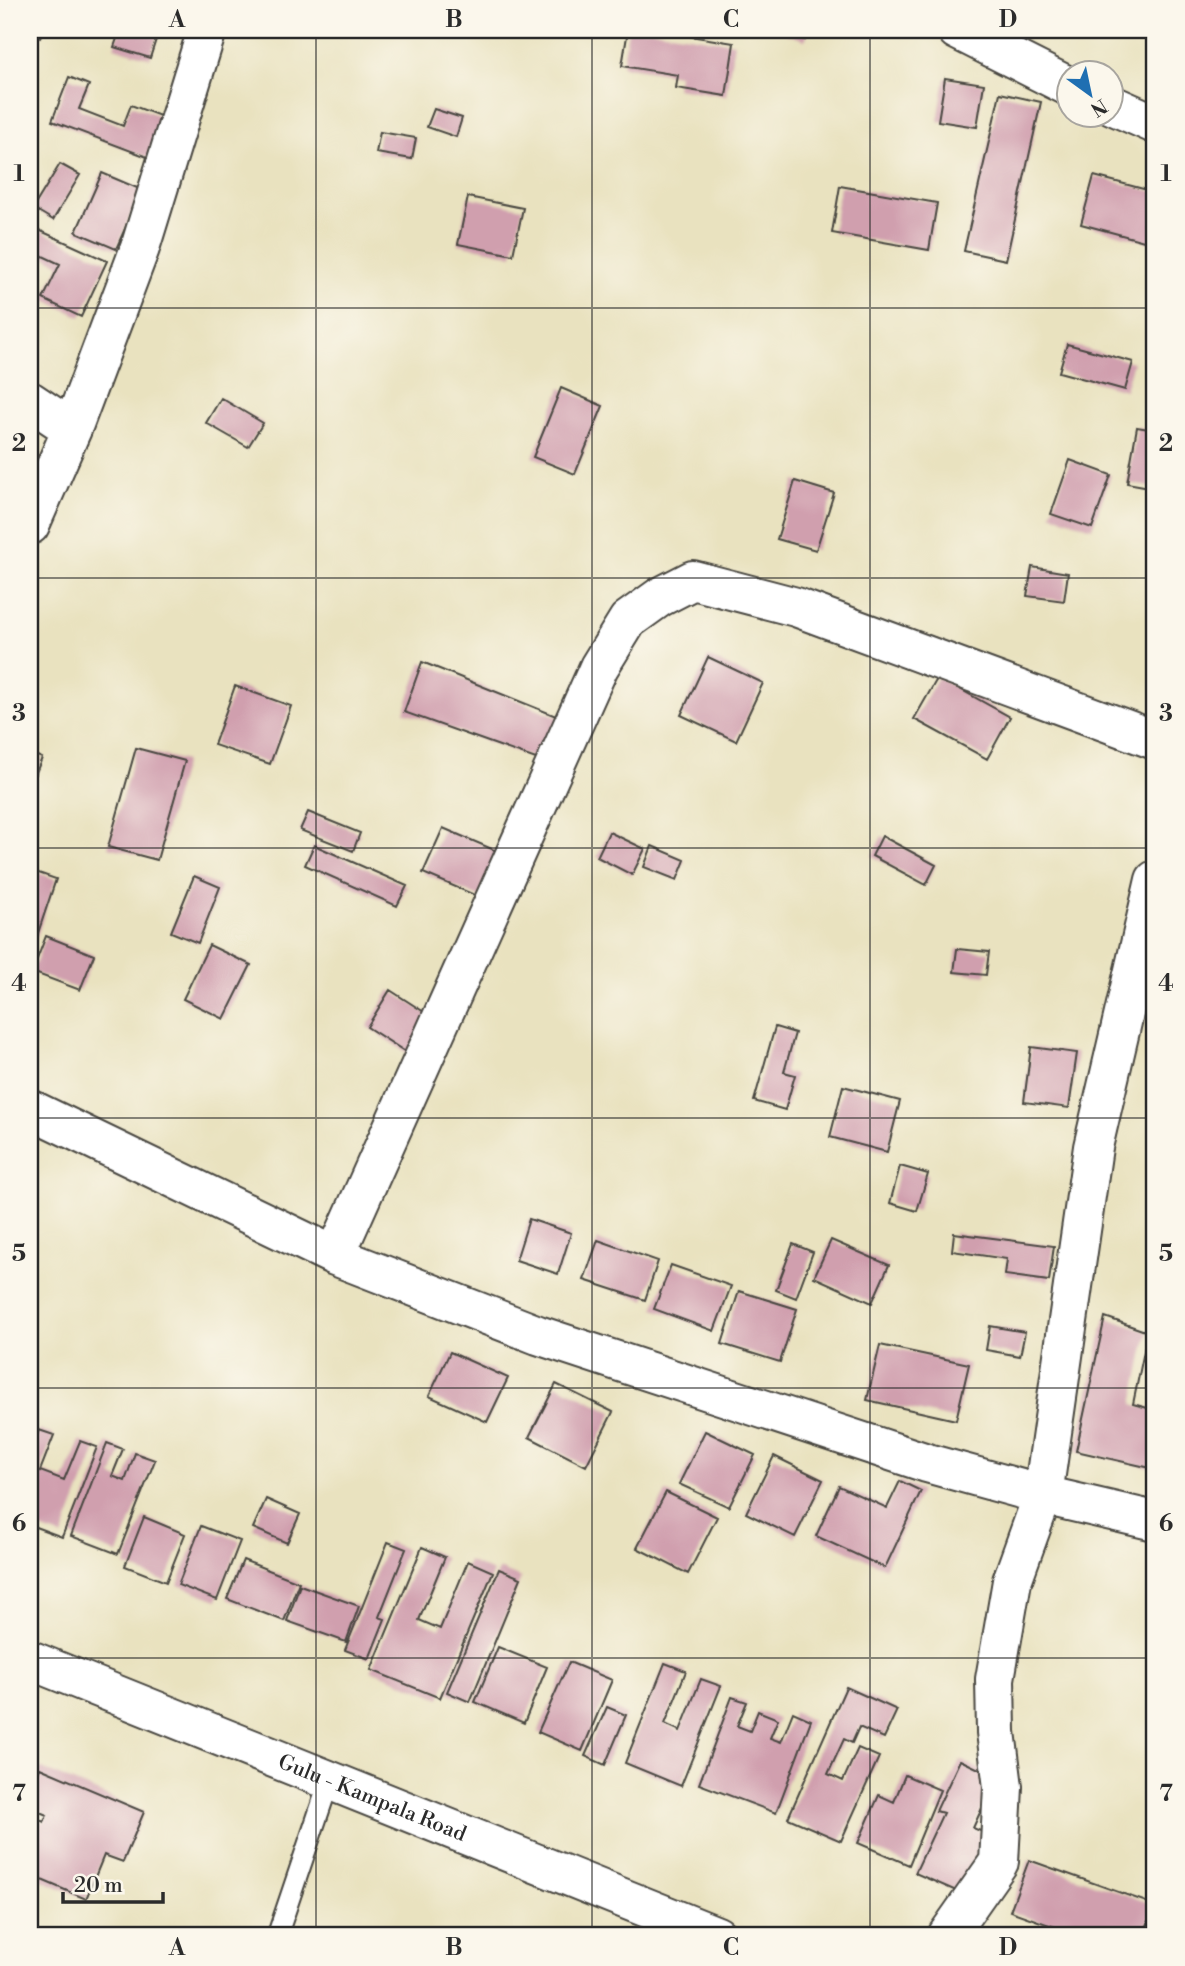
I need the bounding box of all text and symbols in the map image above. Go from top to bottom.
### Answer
text: A [168,6,186,34]
text: B [445,6,463,34]
text: C [723,6,739,34]
text: D [999,6,1017,34]
north arrow [1056,60,1126,130]
text: N [1086,93,1112,122]
text: 1 [13,160,25,188]
text: 1 [1160,160,1172,188]
text: 2 [12,430,26,458]
text: 2 [1159,430,1173,458]
text: 3 [12,700,26,728]
text: 3 [1159,700,1173,728]
text: 4 [11,970,27,998]
text: 4 [1158,970,1174,998]
text: 5 [12,1240,26,1268]
text: 5 [1159,1240,1173,1268]
text: 6 [12,1510,26,1538]
text: 6 [1159,1510,1173,1538]
street label: Gulu - Kampala Road [274,1749,470,1848]
text: 7 [12,1780,26,1808]
text: 7 [1159,1780,1173,1808]
scale bar [63,1861,163,1905]
text: 20 m [74,1873,123,1899]
text: A [168,1934,186,1962]
text: B [445,1934,463,1962]
text: C [723,1934,739,1962]
text: D [999,1934,1017,1962]

